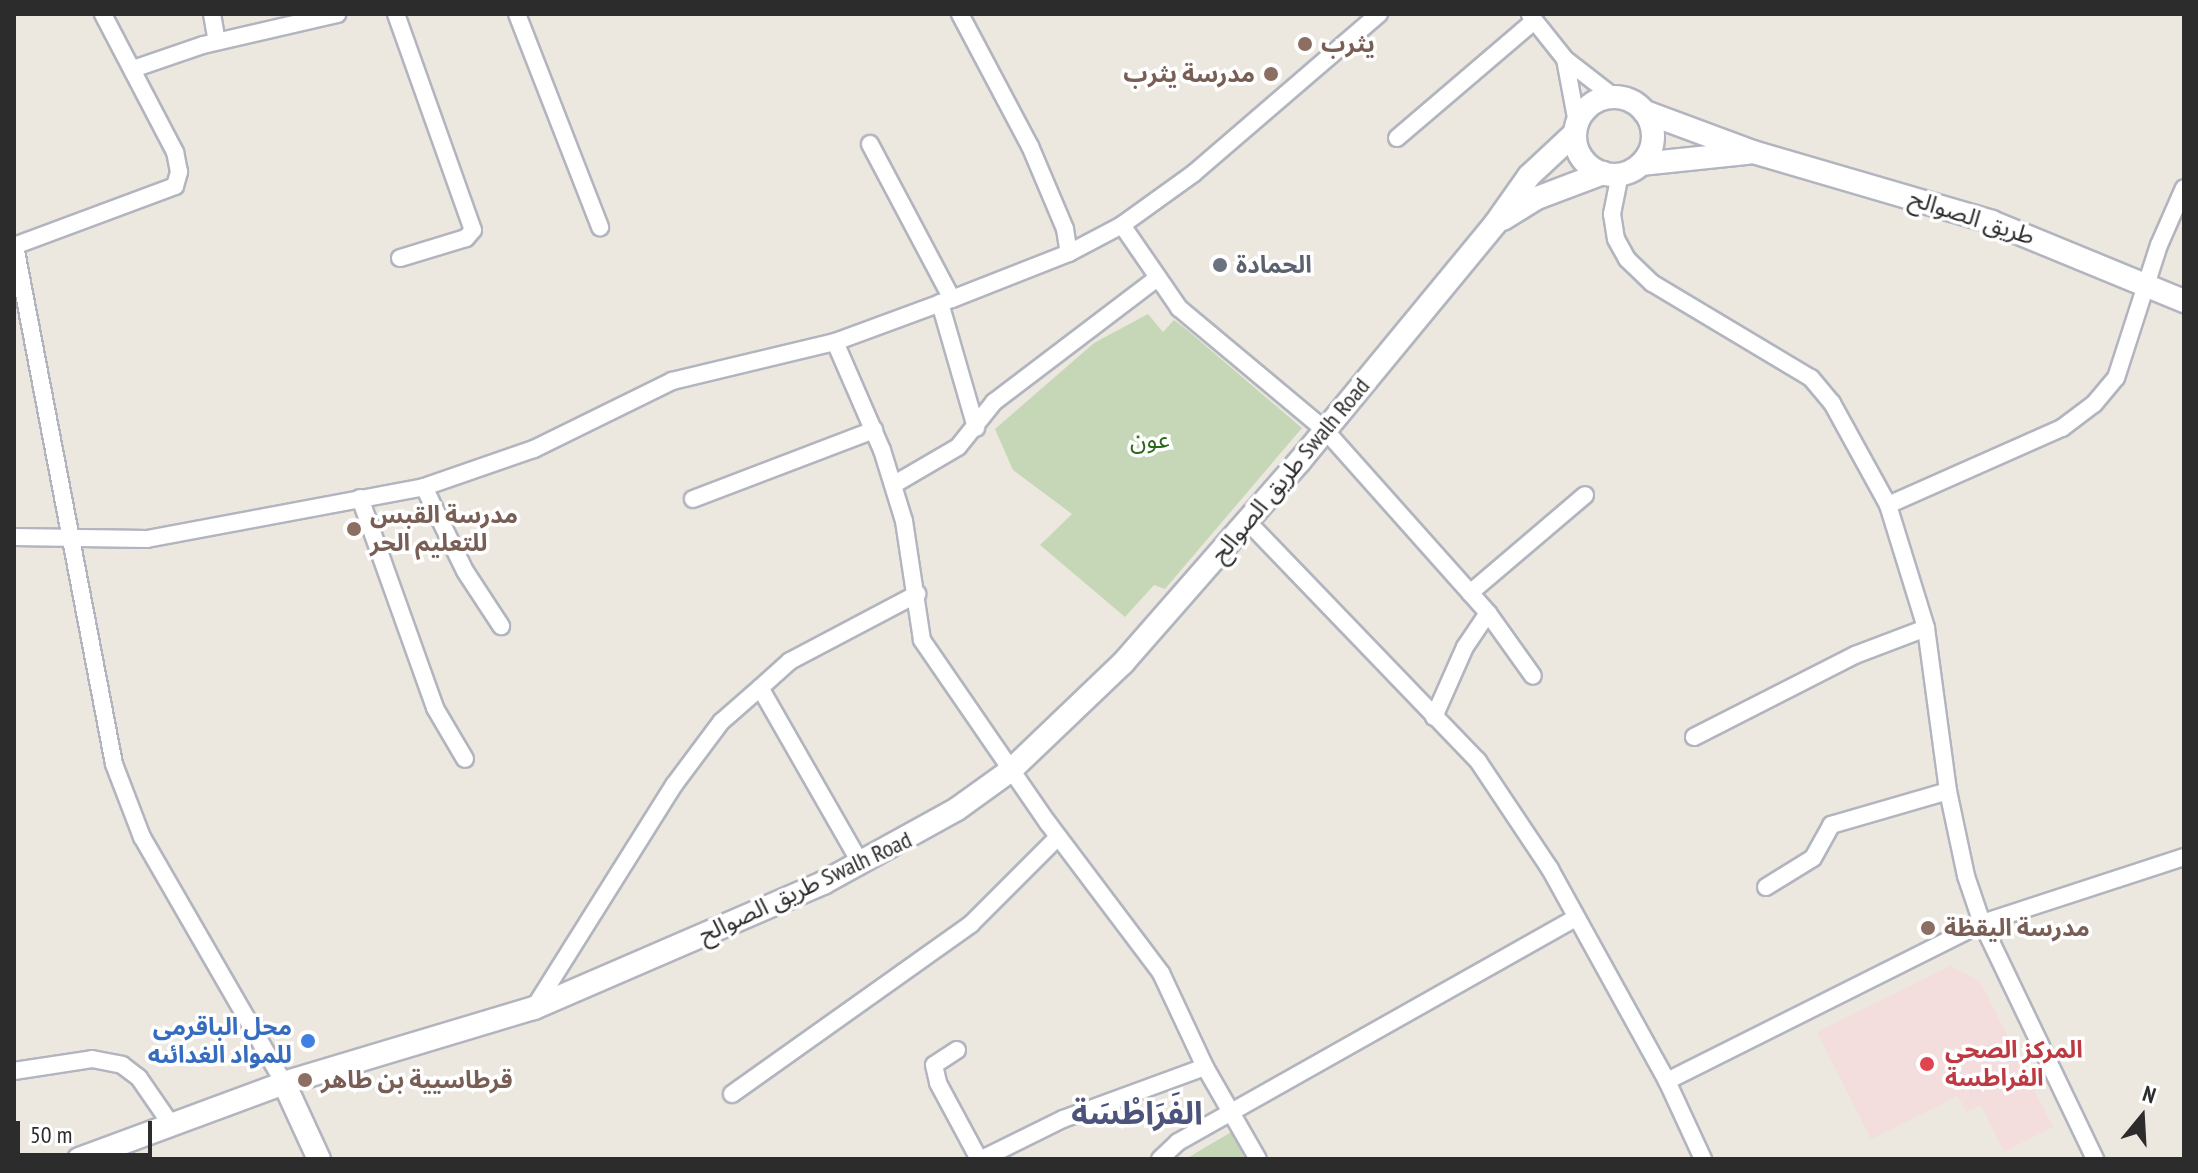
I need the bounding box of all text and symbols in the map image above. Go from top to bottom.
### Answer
place label: يثرب [1321,30,1375,58]
marker: يثرب [1296,35,1314,53]
place label: مدرسة يثرب [1123,60,1255,88]
marker: مدرسة يثرب [1262,65,1280,83]
street label: طريق الصوالح [1906,183,2038,251]
place label: الحمادة [1236,251,1312,279]
marker: الحمادة [1211,256,1229,274]
street label: طريق الصوالح Swalh Road [1205,372,1375,568]
park label: عون [1130,426,1170,454]
place label: مدرسة القبس للتعليم الحر [370,501,518,557]
marker: مدرسة القبس للتعليم الحر [345,520,363,538]
street label: طريق الصوالح Swalh Road [694,825,916,949]
place label: مدرسة اليقظة [1944,914,2090,942]
marker: مدرسة اليقظة [1919,919,1937,937]
place label: محل الباقرمى للمواد الغدائىه [148,1013,292,1069]
marker: محل الباقرمى للمواد الغدائىه [299,1032,317,1050]
place label: المركز الصحي الفراطسة [1945,1036,2083,1092]
marker: المركز الصحي الفراطسة [1916,1053,1938,1075]
place label: قرطاسيية بن طاهر [321,1066,513,1094]
marker: قرطاسيية بن طاهر [296,1071,314,1089]
north arrow [2102,1077,2182,1157]
text: N [2139,1079,2159,1109]
district label: الفَرَاطْسَة [1071,1093,1203,1131]
scale bar [20,1105,156,1155]
text: 50 m [30,1119,72,1150]

